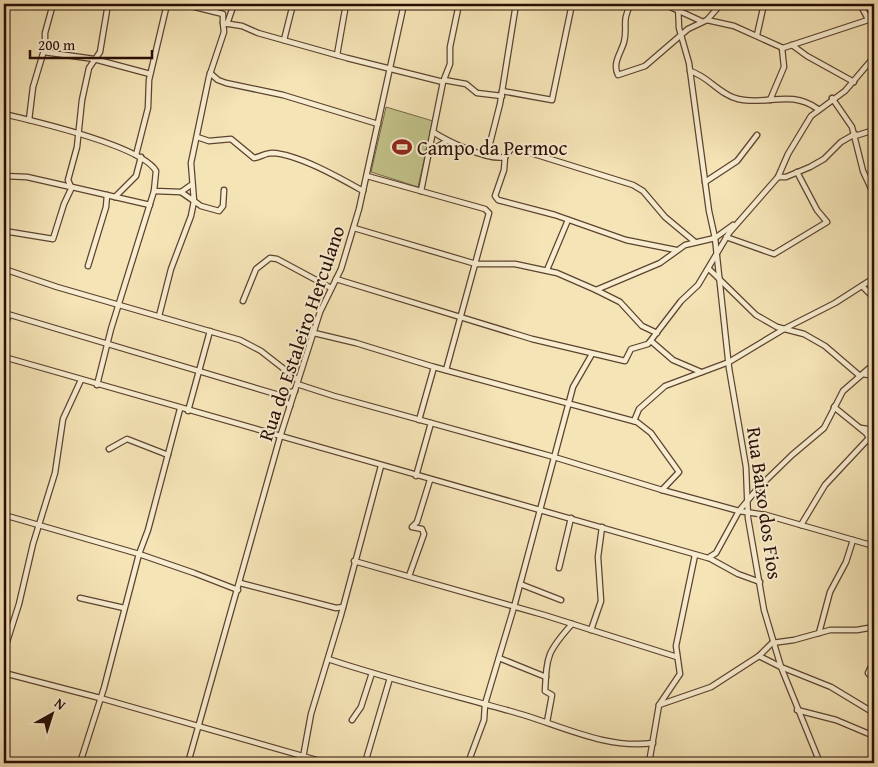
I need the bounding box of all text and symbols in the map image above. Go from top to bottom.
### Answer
scale bar [30,28,152,60]
text: 200 m [38,34,76,55]
place label: Campo da Permoc [417,133,568,162]
sports icon: Campo da Permoc [391,136,413,158]
street label: Rua do Estaleiro Herculano [251,221,351,445]
street label: Rua Baixo dos Fios [740,425,790,581]
north arrow [28,690,78,740]
text: N [50,693,71,715]

